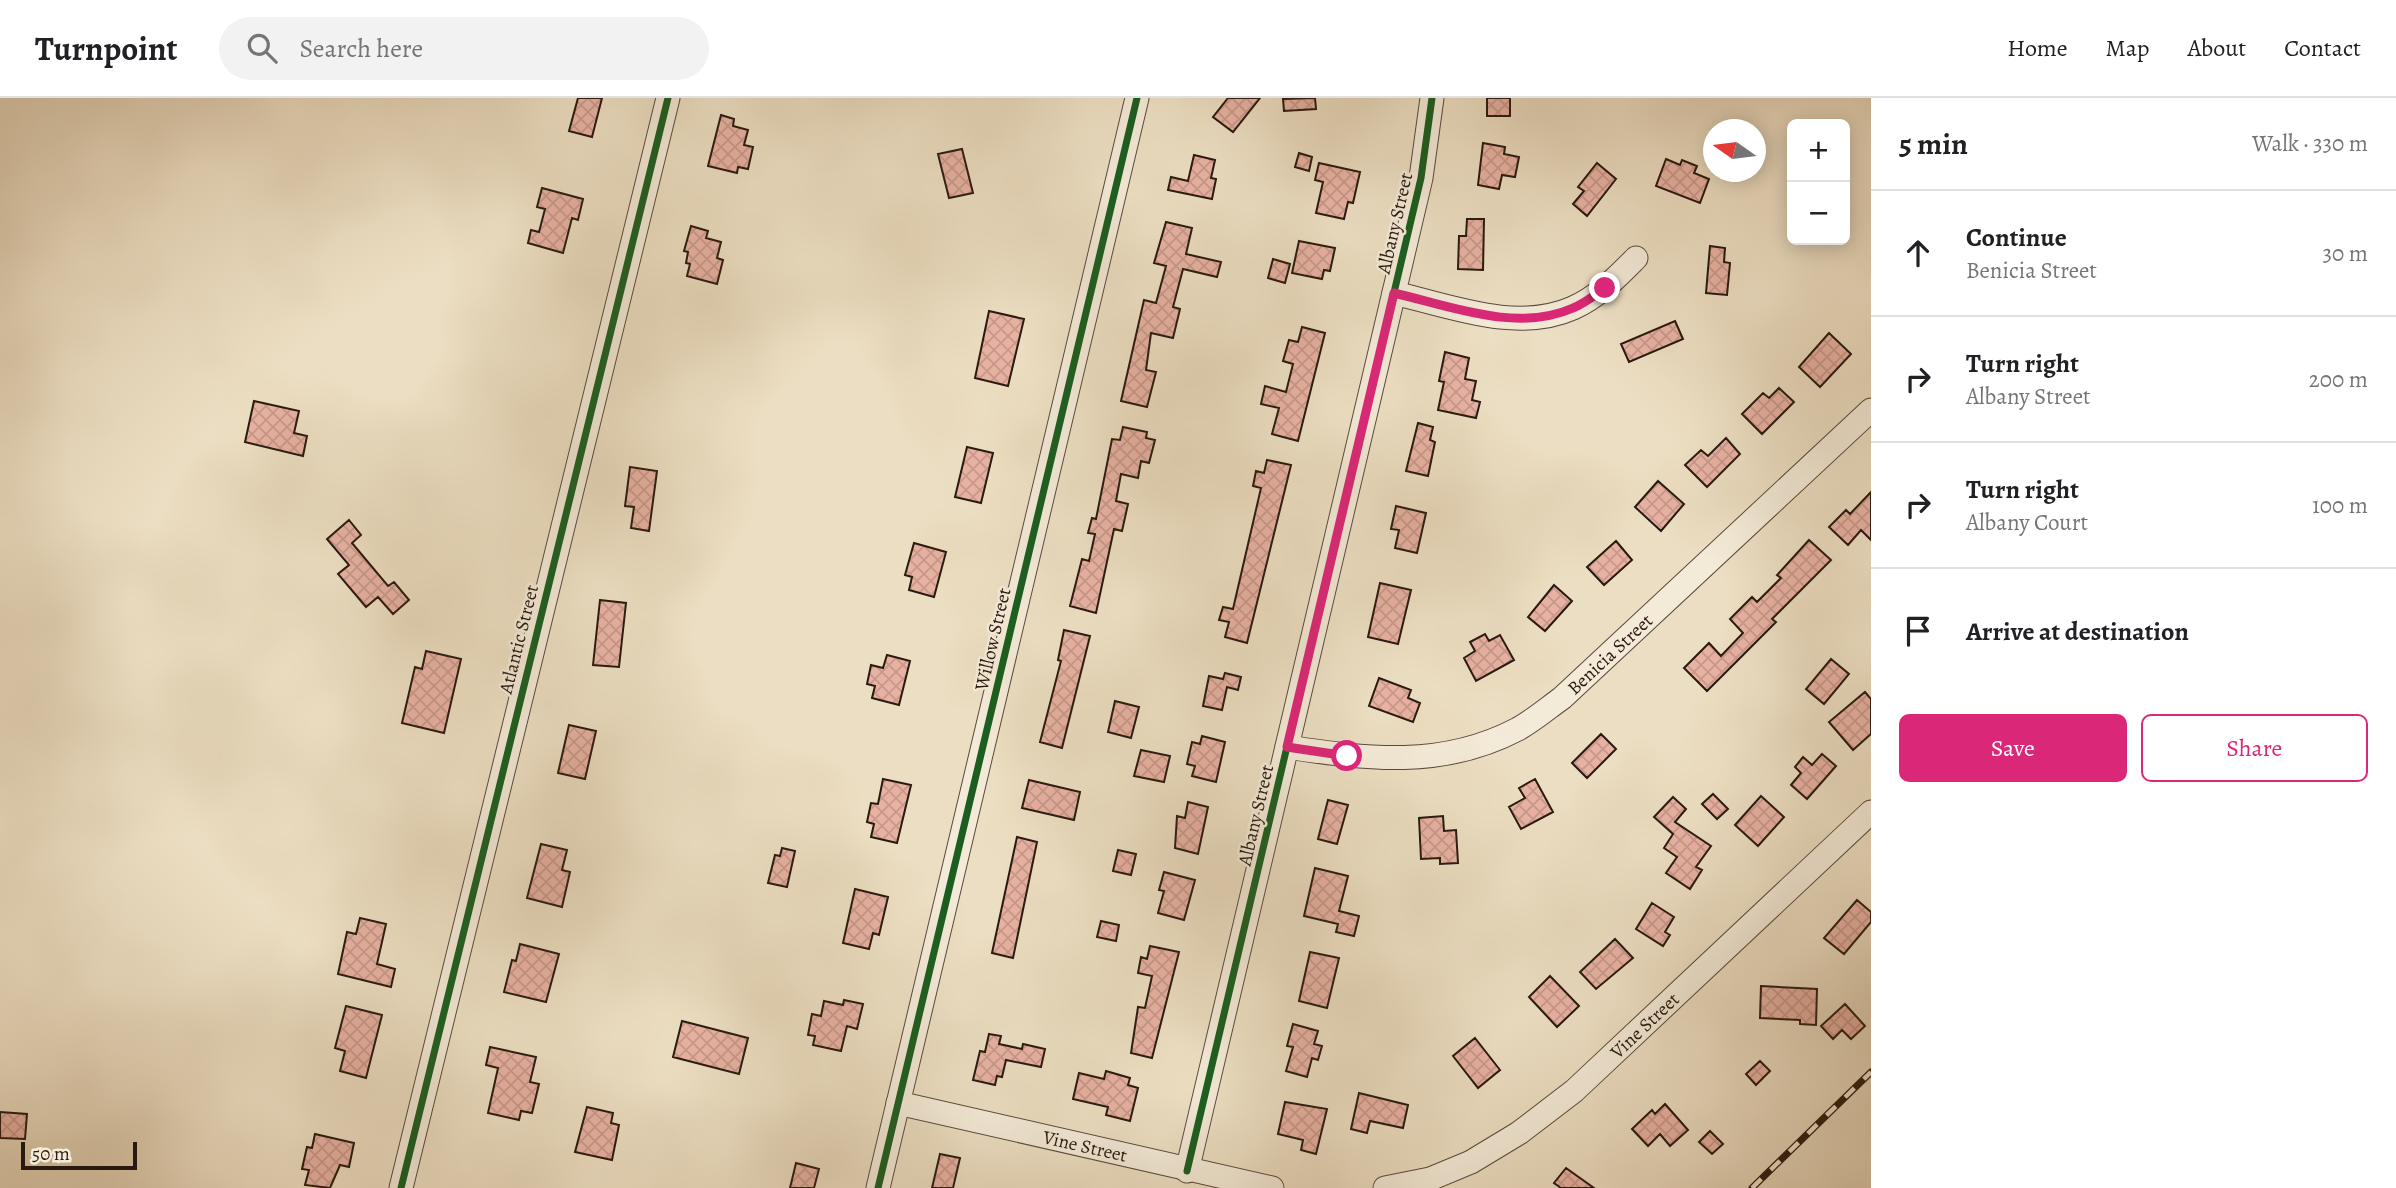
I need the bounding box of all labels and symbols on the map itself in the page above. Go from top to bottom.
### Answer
north arrow [1703,119,1766,182]
street label: Albany Street [1371,170,1419,277]
route end [1589,272,1620,303]
street label: Atlantic Street [493,582,545,697]
street label: Willow Street [968,585,1017,694]
street label: Benicia Street [1562,608,1659,701]
route start [1331,740,1362,771]
street label: Albany Street [1232,762,1280,869]
street label: Vine Street [1604,987,1685,1065]
street label: Vine Street [1039,1124,1130,1169]
scale bar [21,1139,136,1171]

